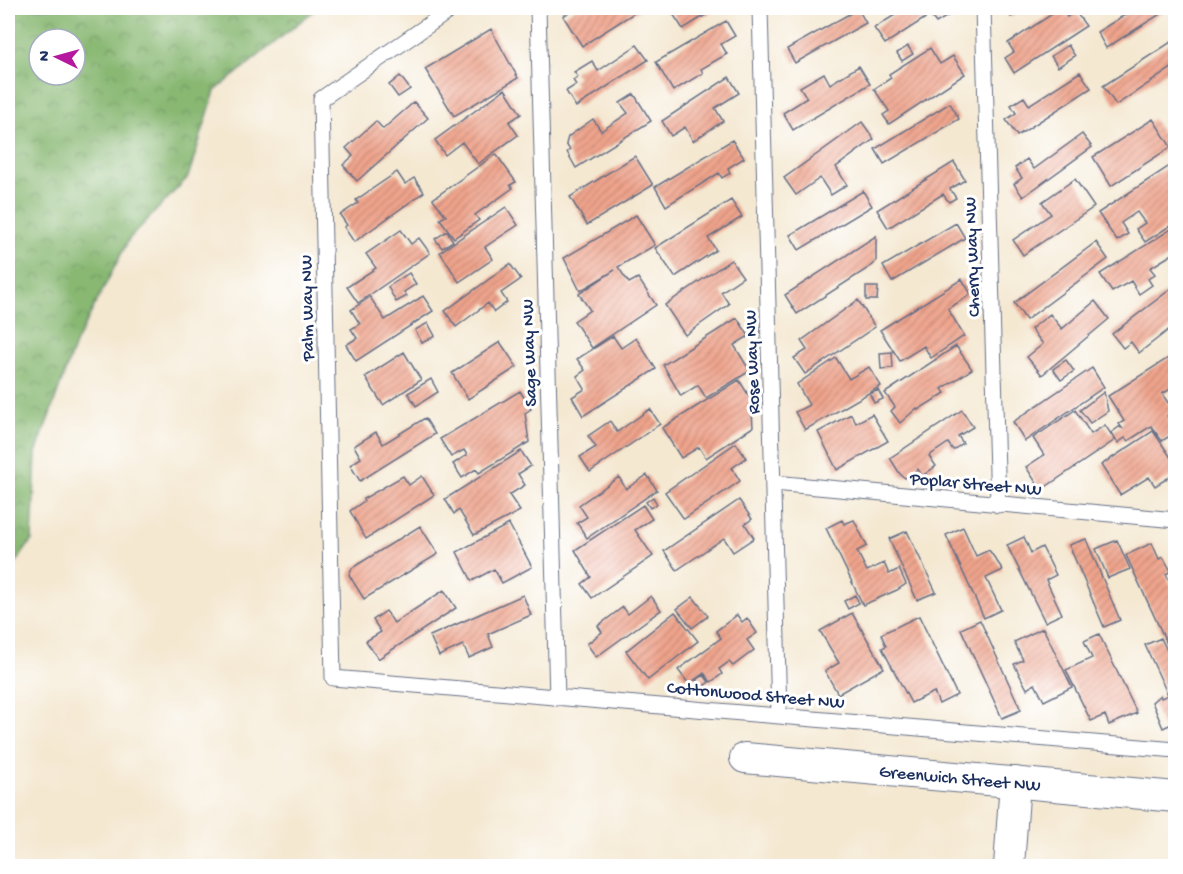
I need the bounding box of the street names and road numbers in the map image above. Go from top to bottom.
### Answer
street label: Cherry Way NW [961,197,986,317]
street label: Palm Way NW [297,255,320,362]
street label: Sage Way NW [518,299,543,407]
street label: Rose Way NW [741,309,766,414]
street label: Poplar Street NW [908,469,1042,502]
street label: Cottonwood Street NW [666,678,846,715]
street label: Greenwich Street NW [878,762,1042,798]

